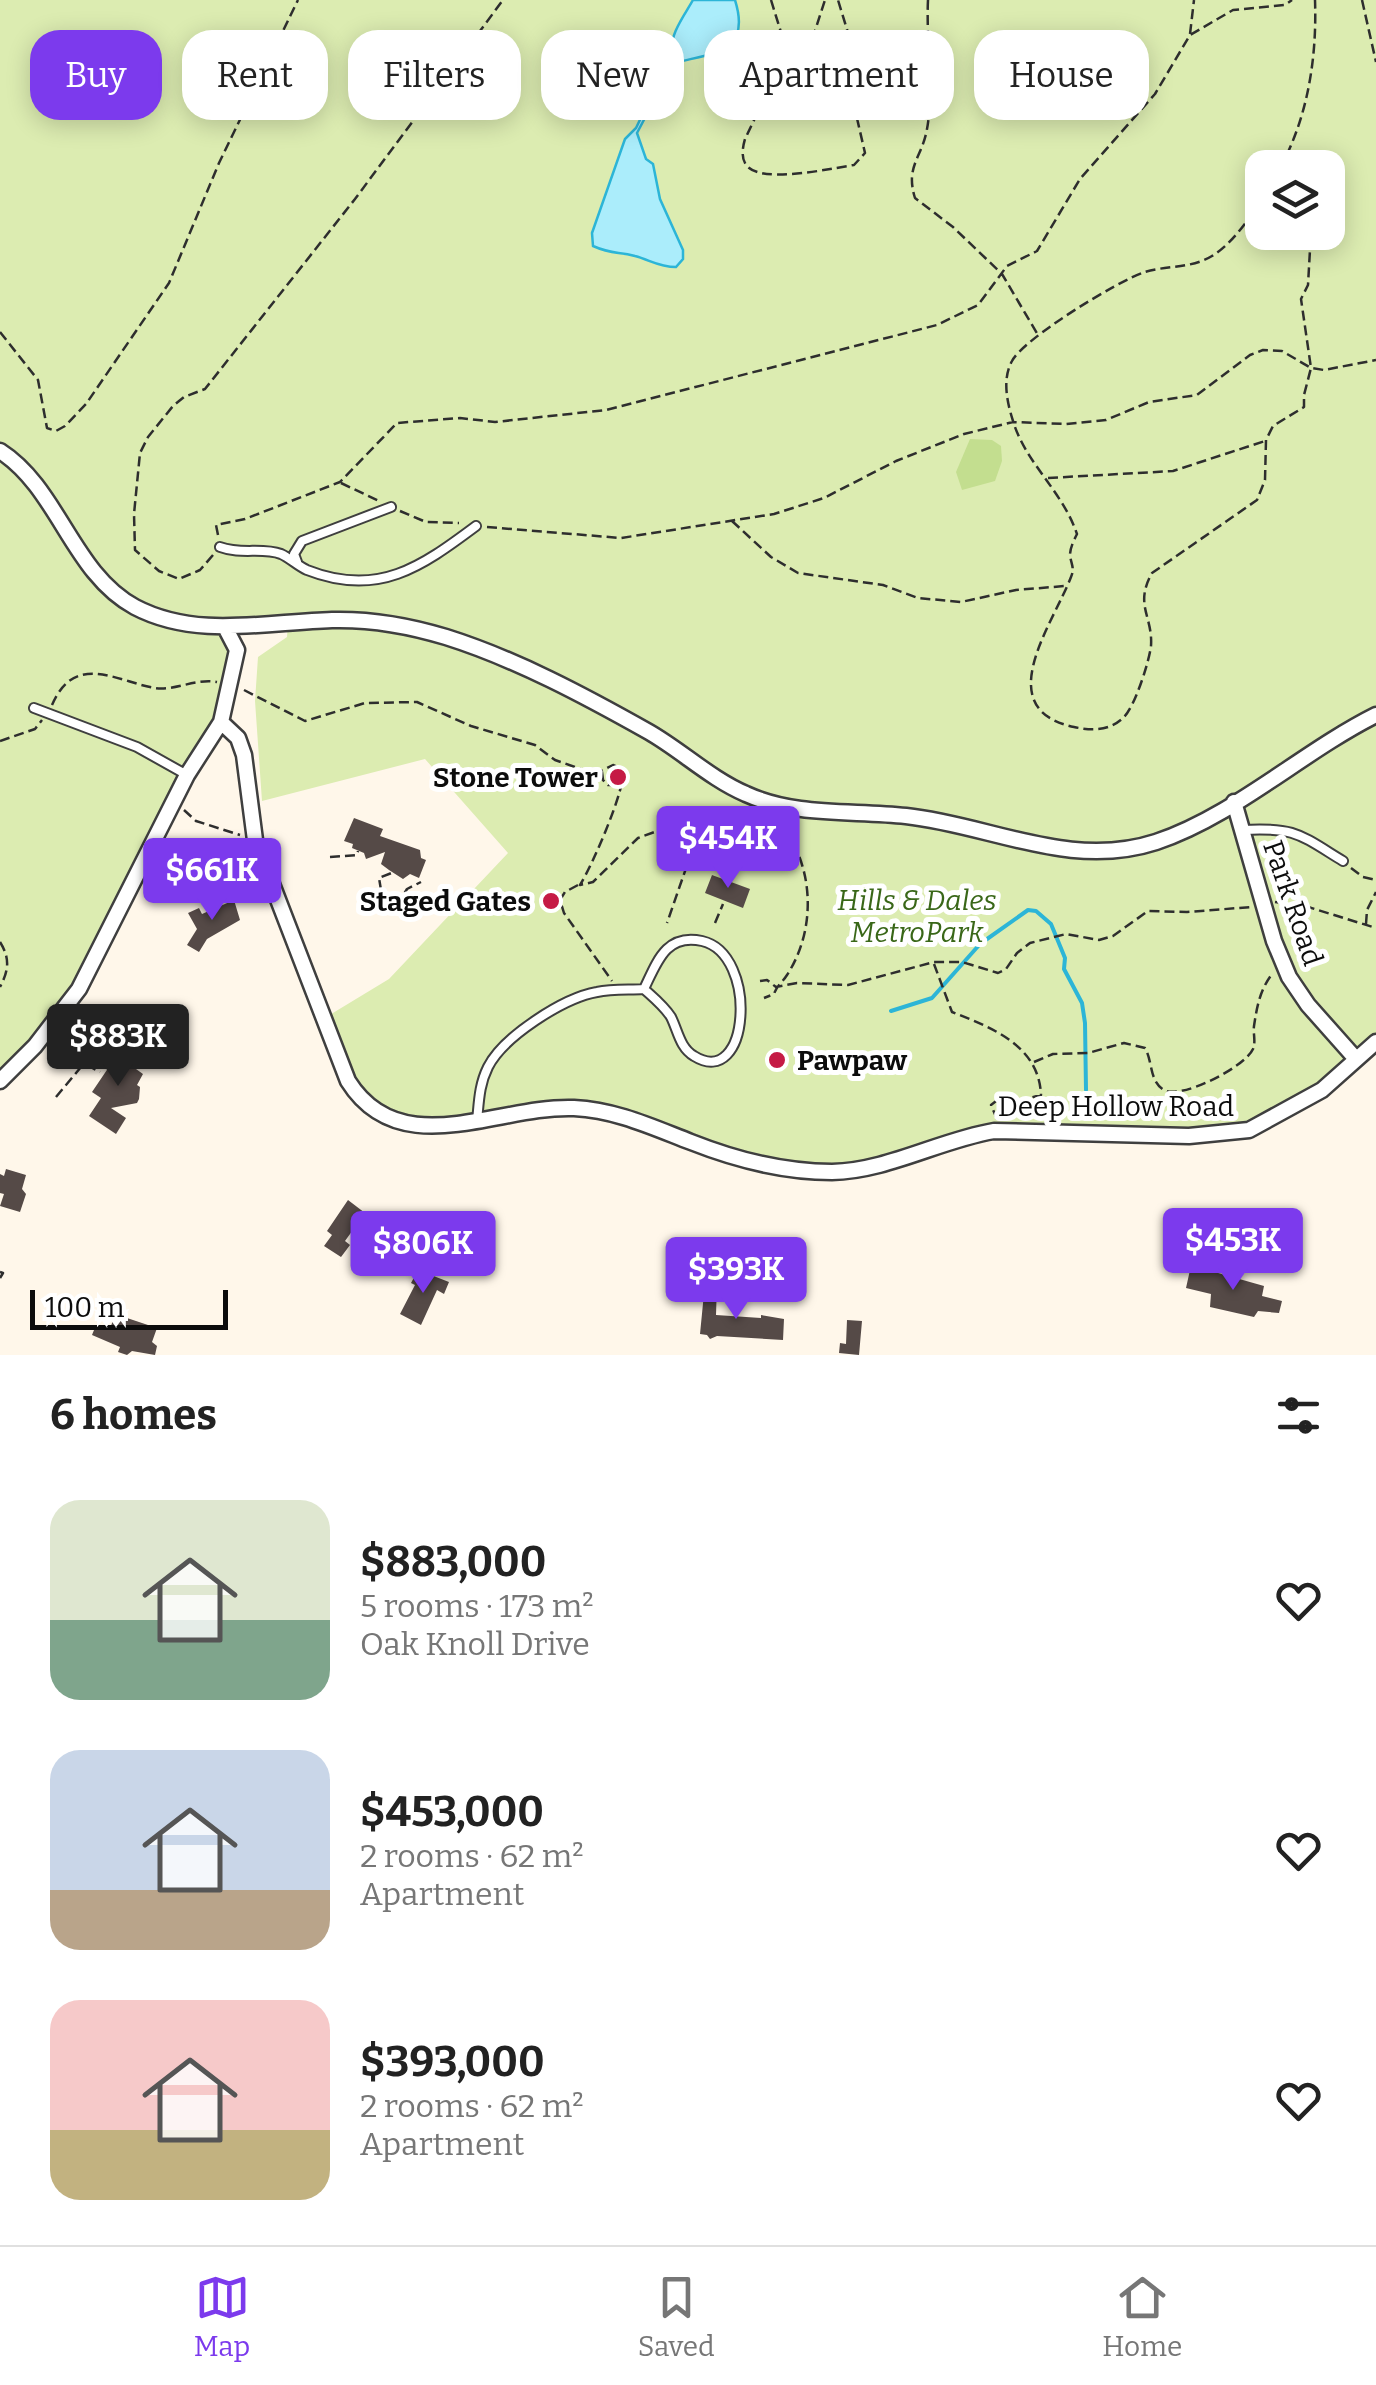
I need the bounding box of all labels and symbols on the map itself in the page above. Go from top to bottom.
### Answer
place label: Stone Tower [433,761,598,794]
marker: Stone Tower [607,766,629,788]
pin: $454K [658,806,798,891]
street label: Park Road [1256,836,1330,970]
pin: $661K [142,838,282,923]
park label: Hills & Dales MetroPark [837,884,997,949]
place label: Staged Gates [360,885,531,918]
marker: Staged Gates [540,890,562,912]
pin: $883K [48,1004,188,1089]
place label: Pawpaw [797,1044,908,1077]
marker: Pawpaw [766,1049,788,1071]
street label: Deep Hollow Road [998,1090,1234,1123]
pin: $453K [1163,1208,1303,1293]
pin: $806K [353,1211,493,1296]
pin: $393K [666,1237,806,1322]
scale bar [30,1285,228,1330]

